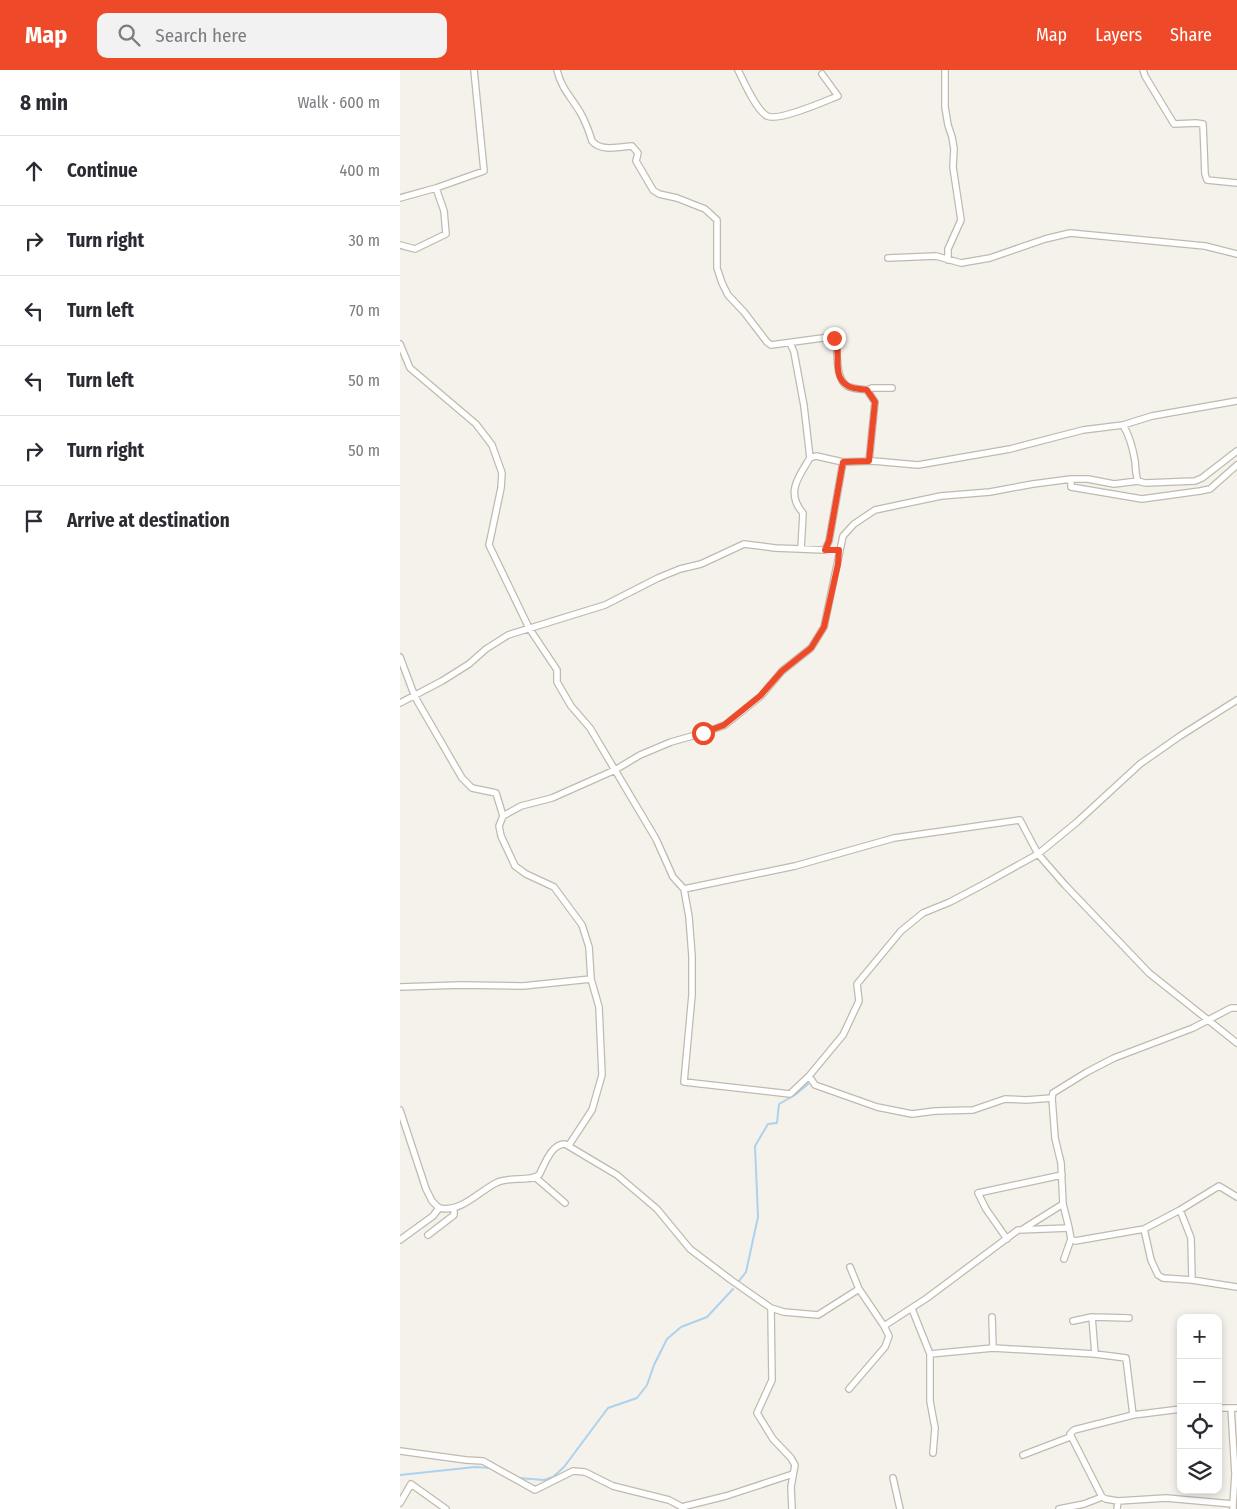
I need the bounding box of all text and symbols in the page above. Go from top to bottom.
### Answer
search box [97,13,447,58]
text: Map [25,21,67,49]
icon: search [115,21,143,49]
text: Search here [155,24,247,47]
text: Map [1036,24,1067,46]
text: Layers [1095,24,1142,46]
text: Share [1170,24,1212,46]
text: 8 min [20,90,68,116]
text: Walk · 600 m [298,93,380,112]
icon: ahead [20,157,48,185]
text: Continue [67,159,138,182]
text: 400 m [340,161,380,180]
icon: right [20,227,48,255]
text: Turn right [67,229,144,252]
text: 30 m [348,231,380,250]
icon: left [20,297,48,325]
text: Turn left [67,299,134,322]
text: 70 m [349,301,380,320]
route end [823,327,846,350]
icon: left [20,367,48,395]
text: Turn left [67,369,134,392]
text: 50 m [348,371,380,390]
icon: right [20,437,48,465]
text: Turn right [67,439,144,462]
text: 50 m [348,441,380,460]
icon: arrive [20,507,48,535]
text: Arrive at destination [67,509,230,532]
route start [692,722,715,745]
map controls [1177,1314,1222,1494]
button: + [1177,1314,1222,1359]
button: − [1177,1359,1222,1404]
button: locate [1177,1404,1222,1449]
button: layers [1177,1449,1222,1494]

